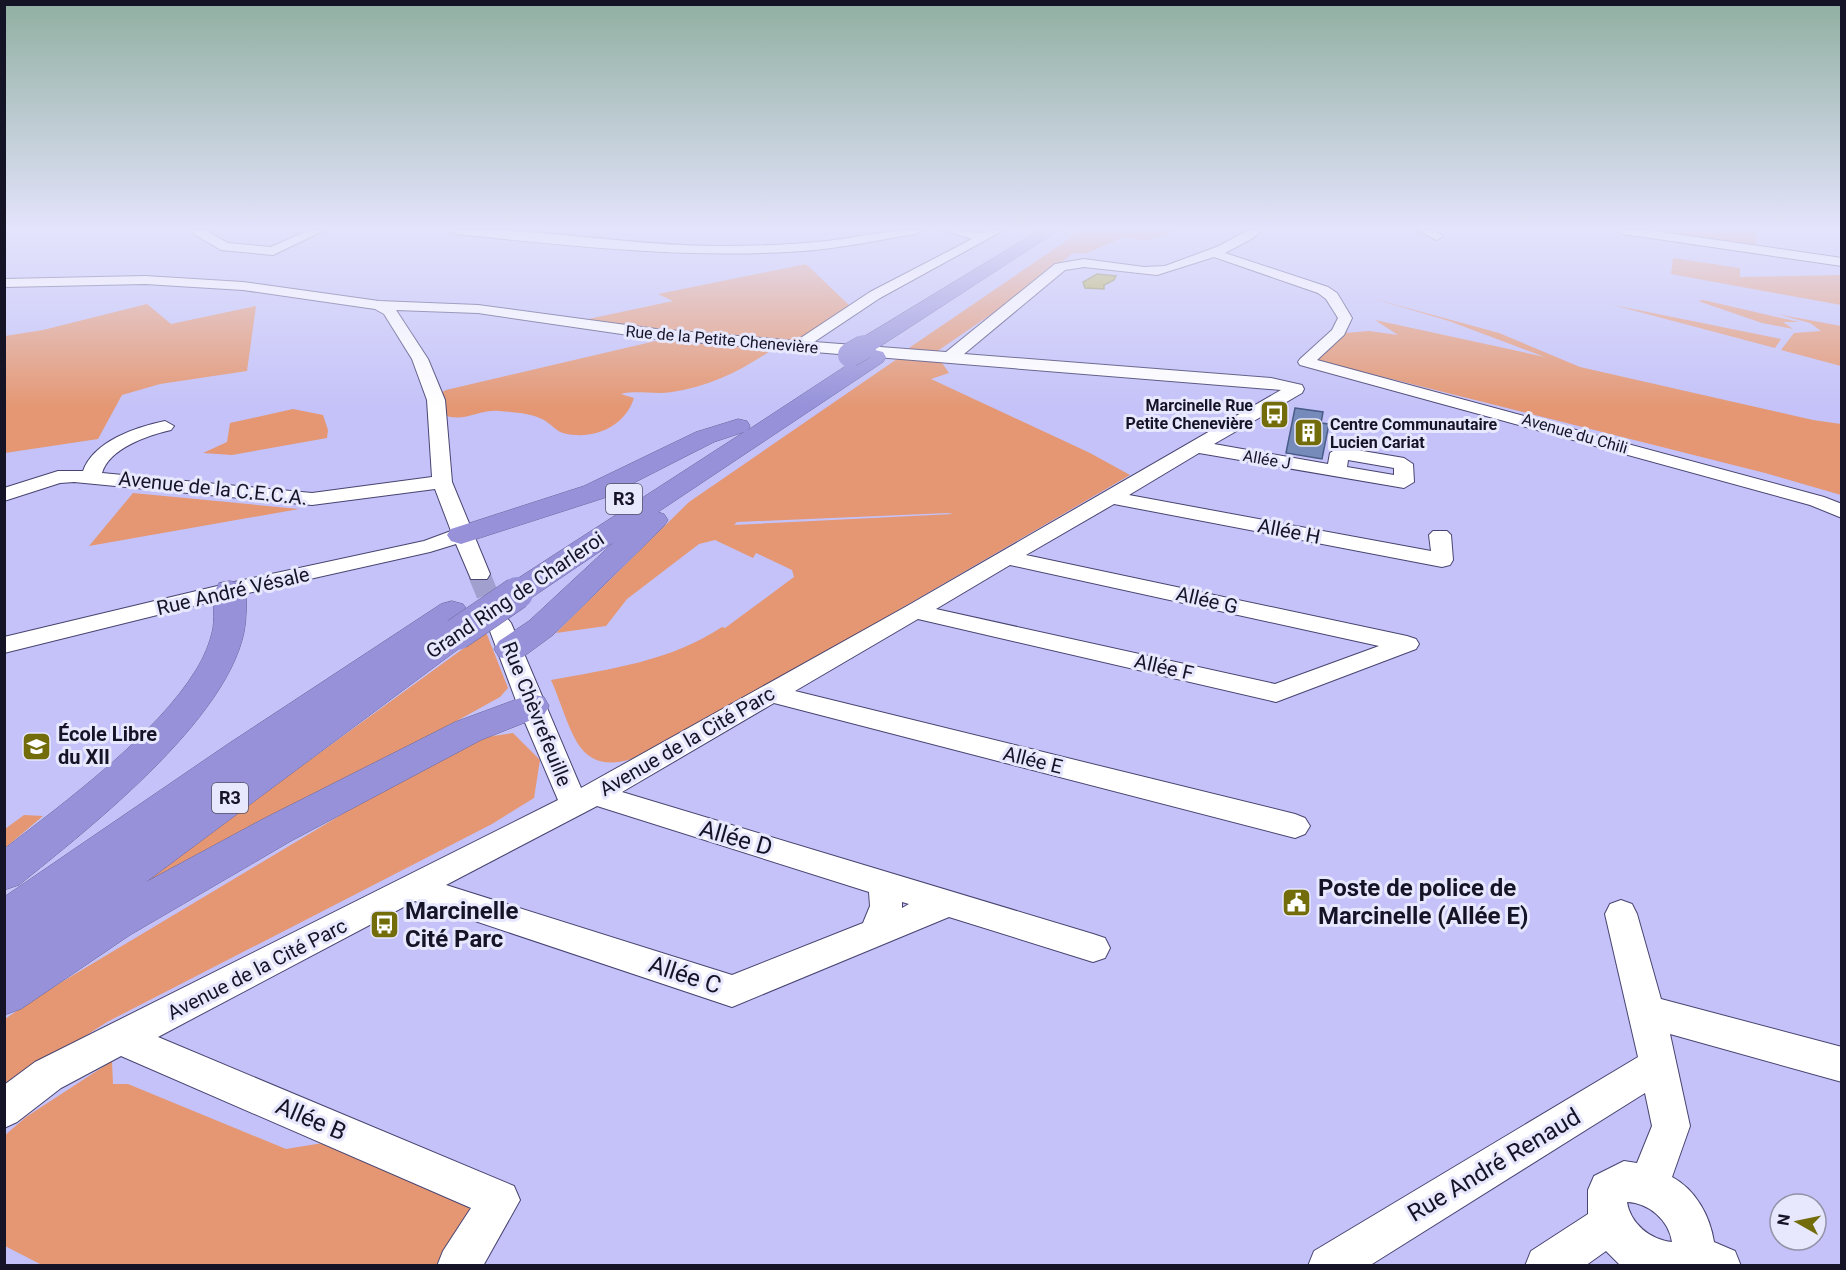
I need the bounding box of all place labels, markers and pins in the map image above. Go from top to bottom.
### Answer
place label: Marcinelle Rue Petite Chenevière [1126,396,1253,433]
bus stop icon: Marcinelle Rue Petite Chenevière [1258,398,1290,430]
place label: Centre Communautaire Lucien Cariat [1330,415,1497,452]
building icon: Centre Communautaire Lucien Cariat [1293,417,1325,449]
place label: École Libre du XII [58,722,157,769]
school or university icon: École Libre du XII [21,730,53,762]
place label: Poste de police de Marcinelle (Allée E) [1318,874,1528,930]
public building icon: Poste de police de Marcinelle (Allée E) [1281,886,1313,918]
place label: Marcinelle Cité Parc [405,897,518,953]
bus stop icon: Marcinelle Cité Parc [368,909,400,941]

